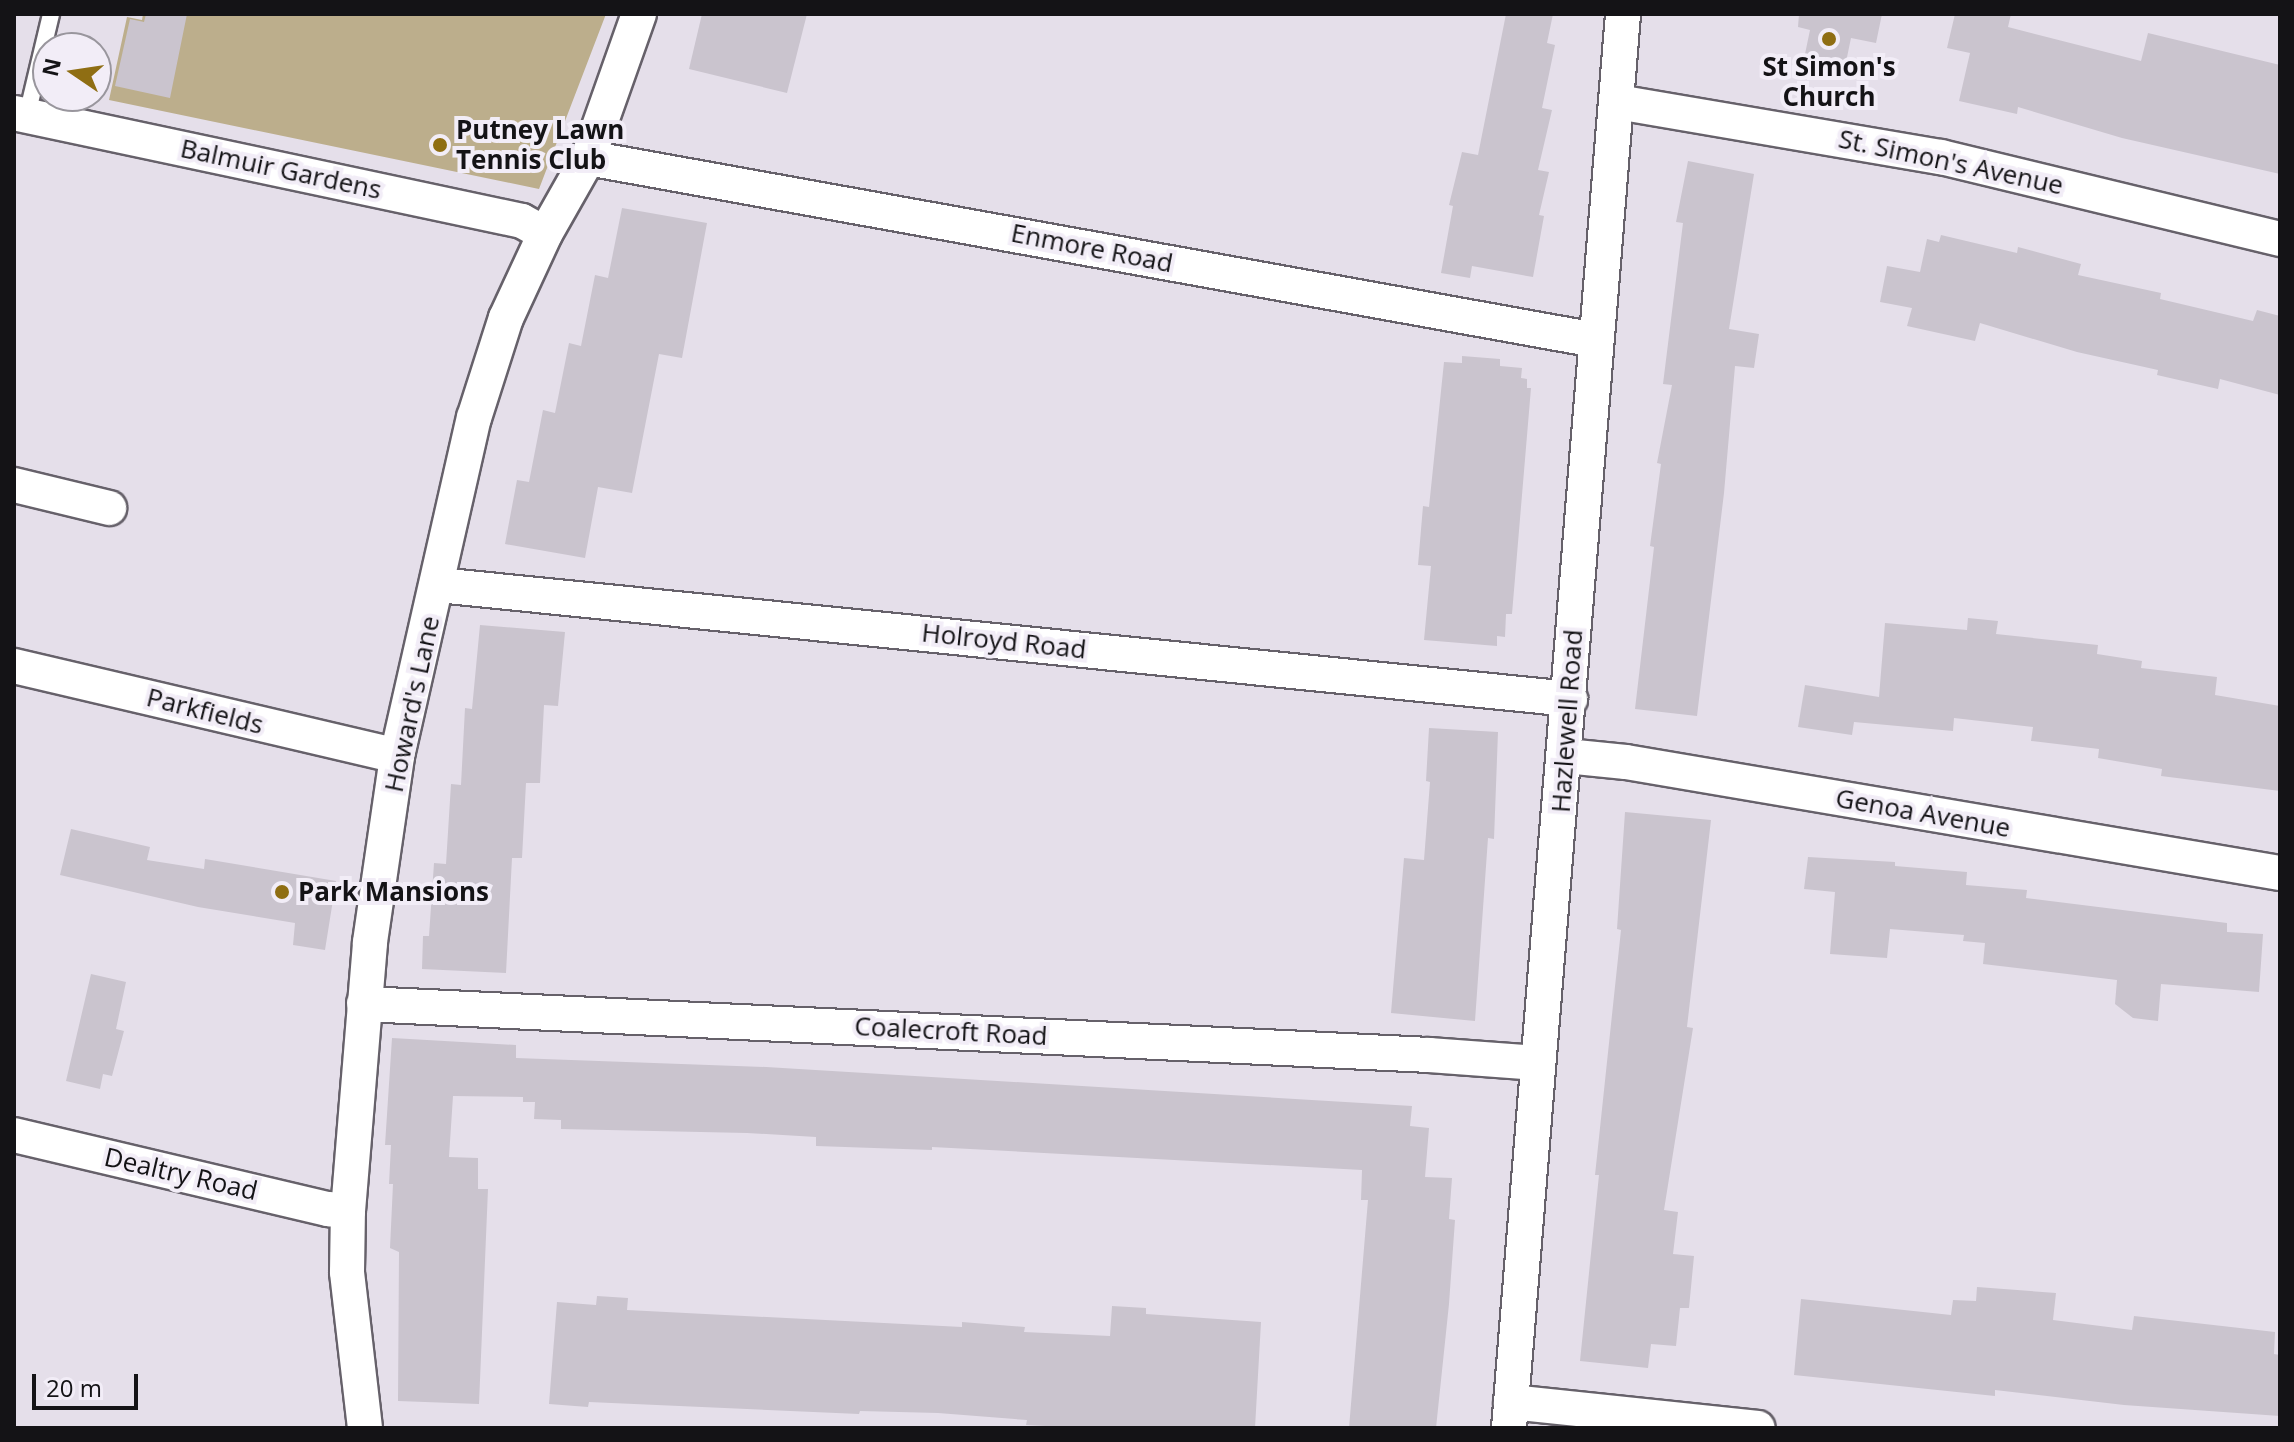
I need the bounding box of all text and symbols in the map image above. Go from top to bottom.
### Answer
marker: St Simon's Church [1820,30,1838,48]
north arrow [32,32,112,112]
place label: St Simon's Church [1762,51,1896,112]
text: N [34,55,67,79]
place label: Putney Lawn Tennis Club [456,114,624,176]
street label: St. Simon's Avenue [1836,123,2066,201]
street label: Balmuir Gardens [178,132,384,206]
marker: Putney Lawn Tennis Club [431,136,449,154]
street label: Enmore Road [1008,217,1176,279]
street label: Howard's Lane [378,613,446,795]
street label: Holroyd Road [920,617,1088,665]
street label: Hazlewell Road [1545,628,1589,814]
street label: Parkfields [143,681,267,741]
street label: Genoa Avenue [1833,782,2013,844]
place label: Park Mansions [298,876,489,908]
marker: Park Mansions [273,883,291,901]
street label: Coalecroft Road [854,1010,1048,1052]
street label: Dealtry Road [101,1141,261,1207]
scale bar [36,1358,142,1408]
text: 20 m [46,1371,102,1404]

